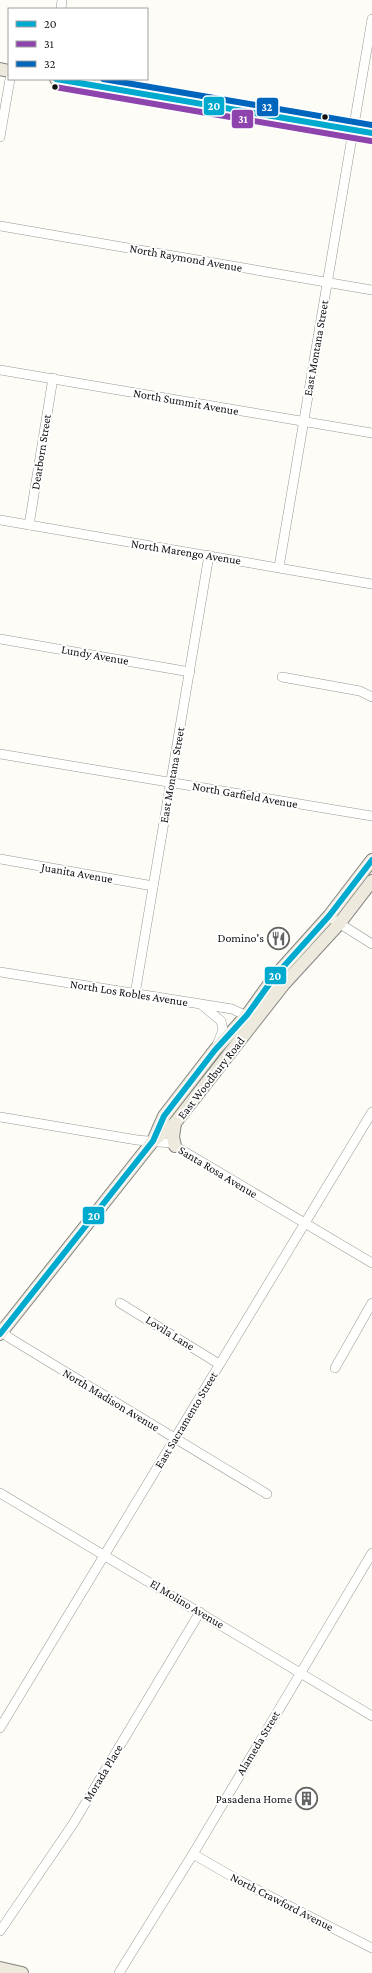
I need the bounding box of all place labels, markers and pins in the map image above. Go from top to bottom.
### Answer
unlabelled marker [50,82,60,92]
unlabelled marker [320,112,330,122]
restaurant icon: Domino's [266,925,292,951]
place label: Domino's [217,931,264,945]
building icon: Pasadena Home [294,1786,320,1812]
place label: Pasadena Home [216,1792,292,1806]

